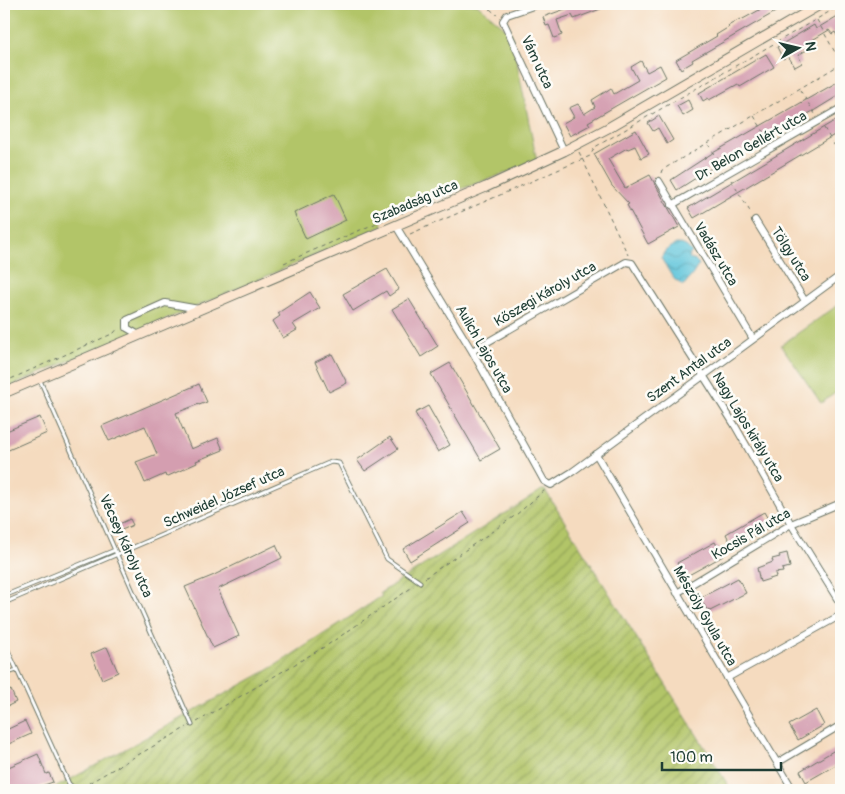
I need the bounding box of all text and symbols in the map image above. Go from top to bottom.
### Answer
north arrow [772,22,822,72]
street label: Vám utca [517,33,557,91]
text: N [801,40,819,52]
street label: Dr. Belon Gellért utca [692,107,810,185]
street label: Szabadság utca [370,176,460,228]
street label: Vadász utca [690,219,742,289]
street label: Tölgy utca [768,224,814,284]
street label: Kőszegi Károly utca [491,258,599,330]
street label: Aulich Lajos utca [452,302,516,396]
street label: Szent Antal utca [643,334,735,406]
street label: Nagy Lajos király utca [709,369,787,485]
street label: Schweidel József utca [161,463,287,531]
street label: Vécsey Károly utca [96,492,156,600]
street label: Kocsis Pál utca [709,505,793,563]
street label: Mészöly Gyula utca [669,563,741,669]
scale bar [662,739,781,771]
text: 100 m [670,748,713,767]

